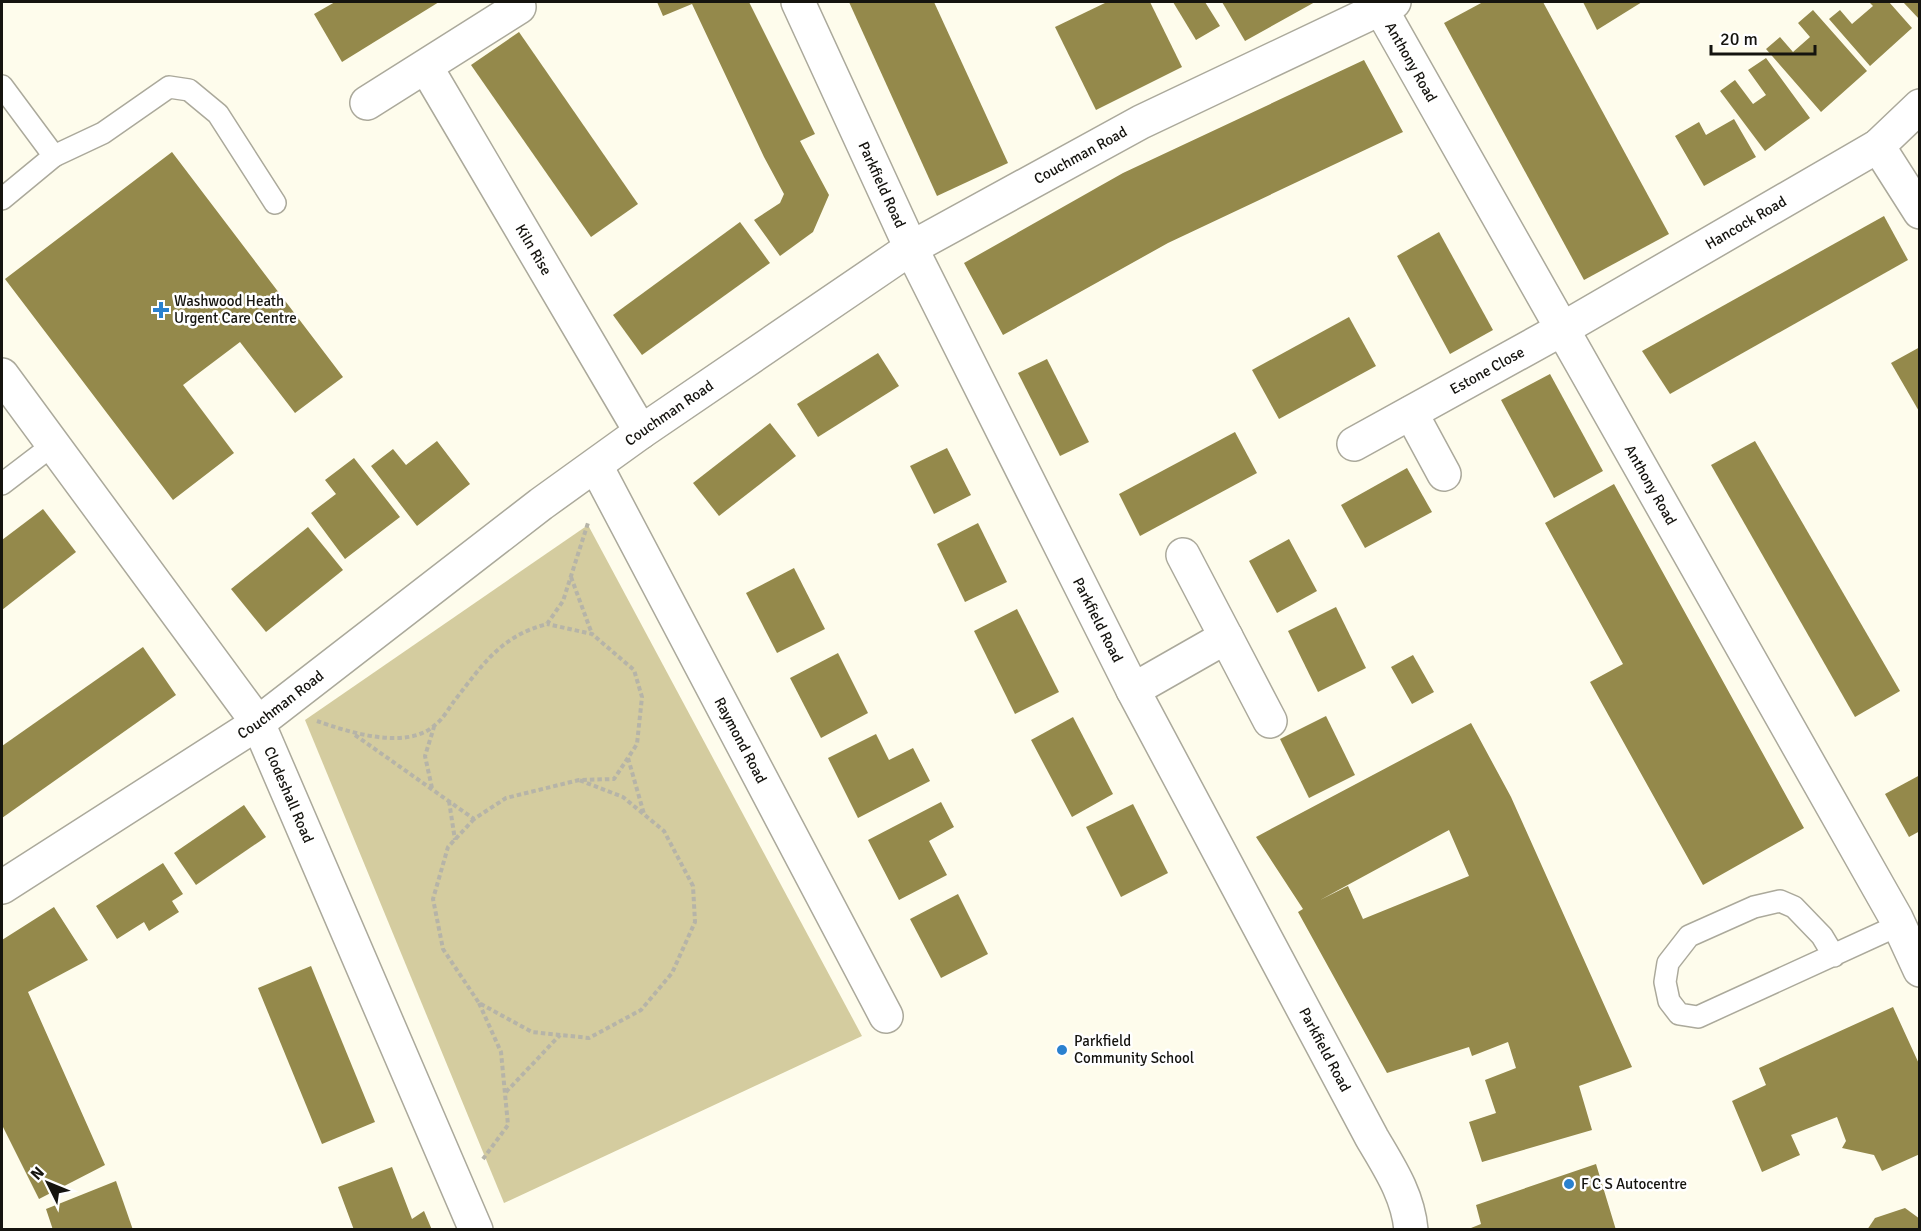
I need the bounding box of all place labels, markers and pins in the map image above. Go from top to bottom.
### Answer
place label: Washwood Heath Urgent Care Centre [174,292,297,327]
marker: Washwood Heath Urgent Care Centre [152,301,170,319]
place label: Parkfield Community School [1074,1032,1194,1067]
marker: Parkfield Community School [1055,1043,1069,1057]
place label: F C S Autocentre [1581,1175,1687,1193]
marker: F C S Autocentre [1562,1177,1576,1191]

